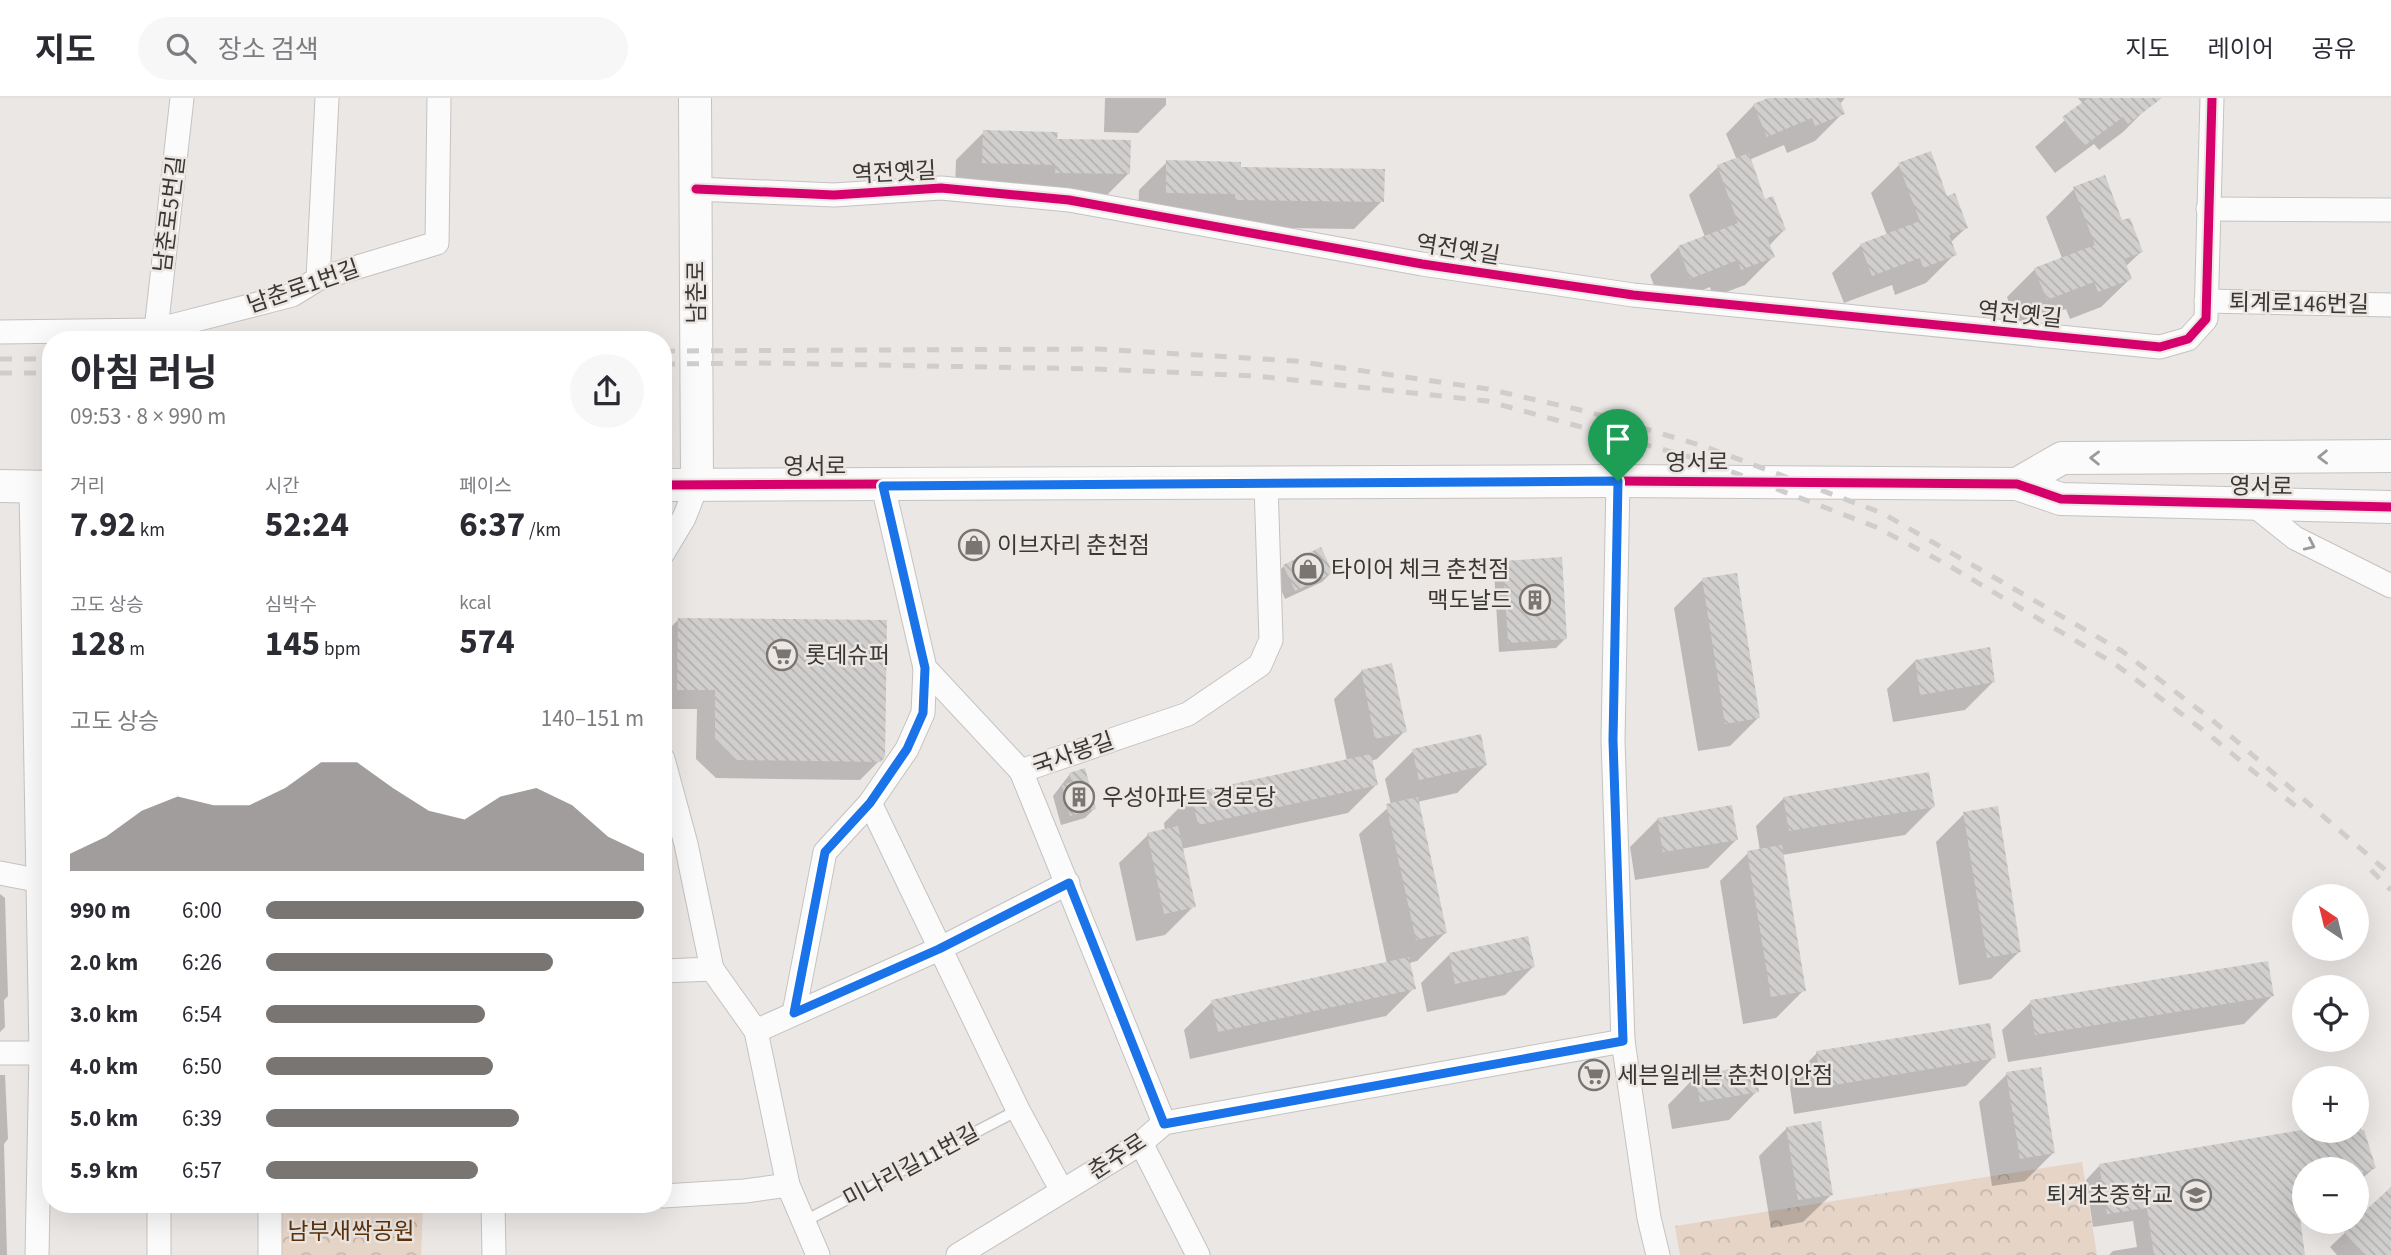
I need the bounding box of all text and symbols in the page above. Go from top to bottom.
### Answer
search box [138,17,628,80]
text: 지도 [35,27,96,74]
icon: search [162,29,200,67]
text: 장소 검색 [218,31,319,68]
text: 지도 [2125,32,2170,67]
text: 레이어 [2208,32,2274,67]
text: 공유 [2312,32,2356,67]
street label: 남춘로5번길 [146,154,193,274]
street label: 역전옛길 [851,154,937,191]
street label: 역전옛길 [1414,227,1502,272]
street label: 남춘로1번길 [242,252,364,321]
street label: 남춘로 [680,260,713,324]
street label: 퇴계로146번길 [2229,286,2369,321]
street label: 역전옛길 [1976,294,2064,335]
text: 아침 러닝 [70,347,217,401]
button: share [570,354,644,428]
text: 09:53 · 8 × 990 m [70,400,226,433]
pin [1588,409,1648,481]
icon: arrive [1599,420,1637,458]
street label: 영서로 [1665,446,1729,479]
street label: 영서로 [783,450,847,483]
one-way arrow [2090,450,2100,466]
one-way arrow [2317,450,2328,465]
street label: 영서로 [2229,469,2293,504]
text: 거리 [70,473,105,500]
text: 시간 [265,473,300,500]
text: 페이스 [459,473,512,500]
text: 7.92 [70,500,136,550]
text: 52:24 [265,500,349,550]
text: 6:37 [459,500,525,550]
text: km [136,517,165,544]
text: /km [525,517,561,544]
shop icon: 이브자리 춘천점 [957,528,991,562]
place label: 이브자리 춘천점 [997,529,1150,562]
one-way arrow [2303,537,2316,551]
shop icon: 타이어 체크 춘천점 [1291,552,1325,586]
place label: 타이어 체크 춘천점 [1331,553,1509,586]
building icon: 맥도날드 [1518,583,1552,617]
place label: 맥도날드 [1427,584,1512,617]
text: kcal [459,590,491,617]
text: 고도 상승 [70,592,144,619]
text: 심박수 [265,592,317,619]
text: 574 [459,617,515,667]
text: 128 [70,619,125,669]
text: 145 [265,619,320,669]
text: m [125,636,145,663]
text: bpm [320,636,361,663]
supermarket icon: 롯데슈퍼 [765,638,799,672]
place label: 롯데슈퍼 [805,639,890,672]
text: 140–151 m [541,702,644,735]
text: 고도 상승 [70,705,159,738]
street label: 국사봉길 [1028,724,1119,783]
building icon: 우성아파트 경로당 [1062,780,1096,814]
place label: 우성아파트 경로당 [1102,781,1276,814]
north arrow [2292,884,2370,961]
map controls [2292,884,2369,1234]
text: 990 m [70,894,131,927]
text: 6:00 [182,894,222,927]
text: 2.0 km [70,946,138,979]
text: 6:26 [182,946,222,979]
button: locate [2292,975,2369,1052]
text: 3.0 km [70,998,138,1031]
text: 6:54 [182,998,222,1031]
text: 4.0 km [70,1050,138,1083]
text: 6:50 [182,1050,222,1083]
supermarket icon: 세븐일레븐 춘천이안점 [1577,1058,1611,1092]
place label: 세븐일레븐 춘천이안점 [1617,1059,1833,1092]
button: + [2292,1066,2369,1143]
text: 5.0 km [70,1102,138,1135]
text: 6:39 [182,1102,222,1135]
street label: 미나리길11번길 [837,1116,985,1215]
street label: 춘주로 [1082,1125,1153,1188]
text: 5.9 km [70,1154,138,1187]
text: 6:57 [182,1154,222,1187]
button: − [2292,1157,2369,1234]
school or university icon: 퇴계초중학교 [2179,1178,2213,1212]
place label: 퇴계초중학교 [2046,1179,2173,1212]
park label: 남부새싹공원 [288,1215,414,1248]

